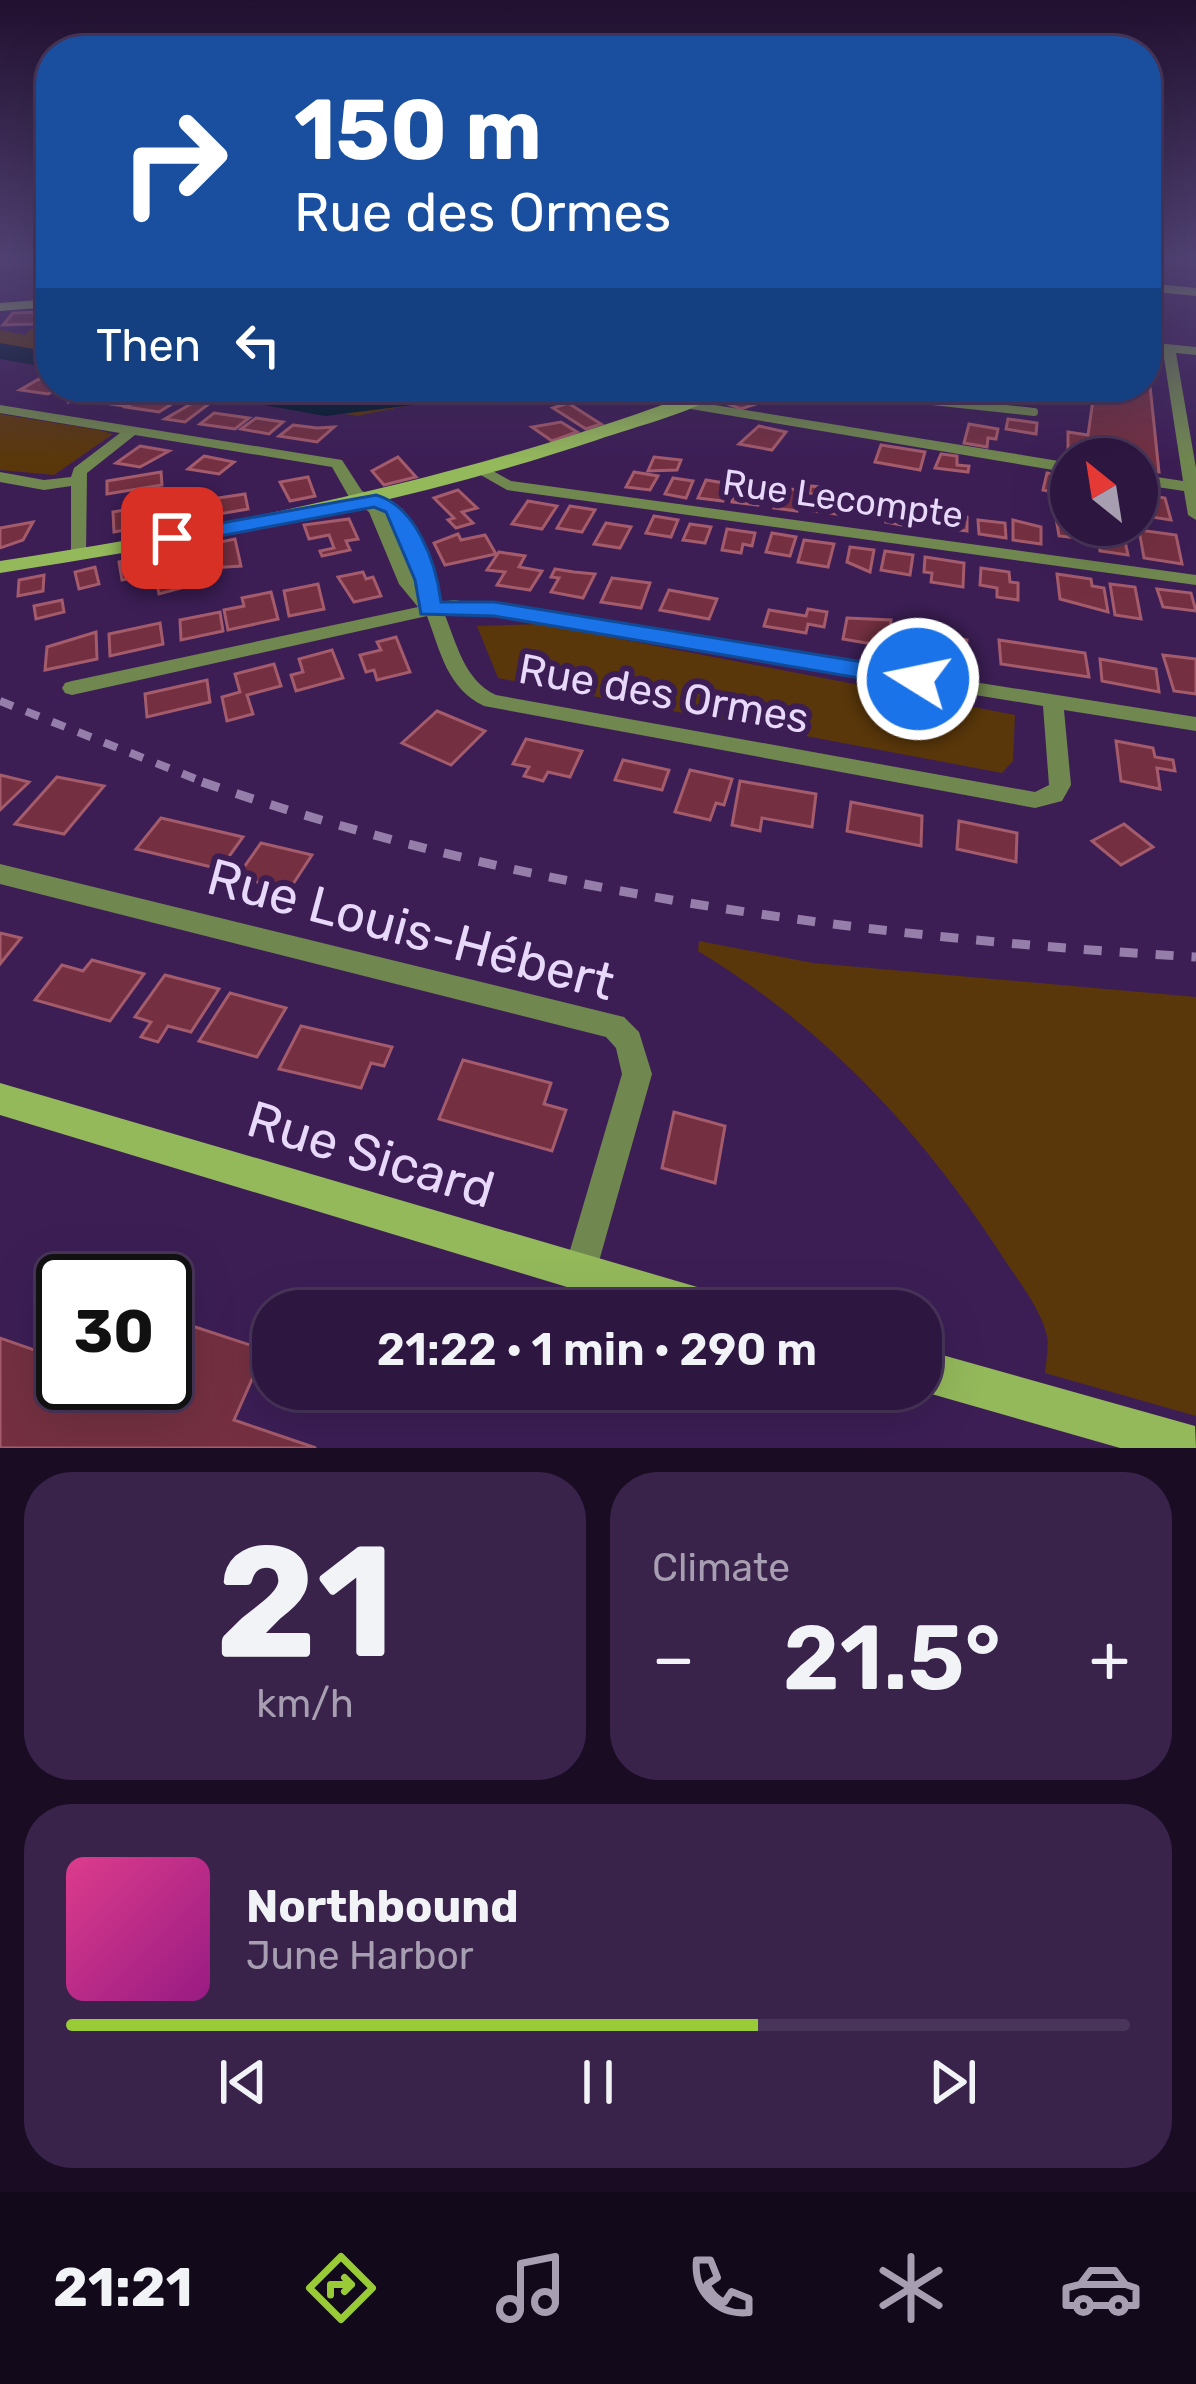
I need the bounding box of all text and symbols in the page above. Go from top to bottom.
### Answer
text: 150 m [294,80,542,180]
icon: right [96,84,252,240]
text: Rue des Ormes [294,181,671,245]
icon: left [225,312,291,378]
text: Then [96,319,201,372]
north arrow [1050,438,1158,546]
map controls [1050,438,1158,546]
street label: Rue Lecompte [720,460,966,537]
pin [121,487,223,589]
icon: arrive [139,505,205,571]
position arrow [855,616,981,742]
street label: Rue des Ormes [515,644,813,744]
street label: Rue Louis-Hébert [201,846,621,1013]
street label: Rue Sicard [240,1088,502,1221]
speed limit sign: 30 [36,1254,192,1410]
text: 21:22 · 1 min · 290 m [377,1323,817,1376]
text: 21 [216,1510,394,1695]
text: Climate [652,1545,790,1591]
text: 21.5° [783,1605,1001,1712]
text: − [652,1619,695,1698]
text: + [1089,1619,1130,1698]
text: km/h [256,1681,354,1727]
text: Northbound [246,1880,519,1933]
text: June Harbor [246,1933,474,1979]
icon: previous [210,2049,276,2115]
icon: pause [565,2049,631,2115]
icon: next [920,2049,986,2115]
icon: directions [299,2246,383,2330]
icon: music [489,2246,573,2330]
icon: phone [679,2246,763,2330]
icon: climate [869,2246,953,2330]
icon: car [1059,2246,1143,2330]
text: 21:21 [53,2256,193,2320]

